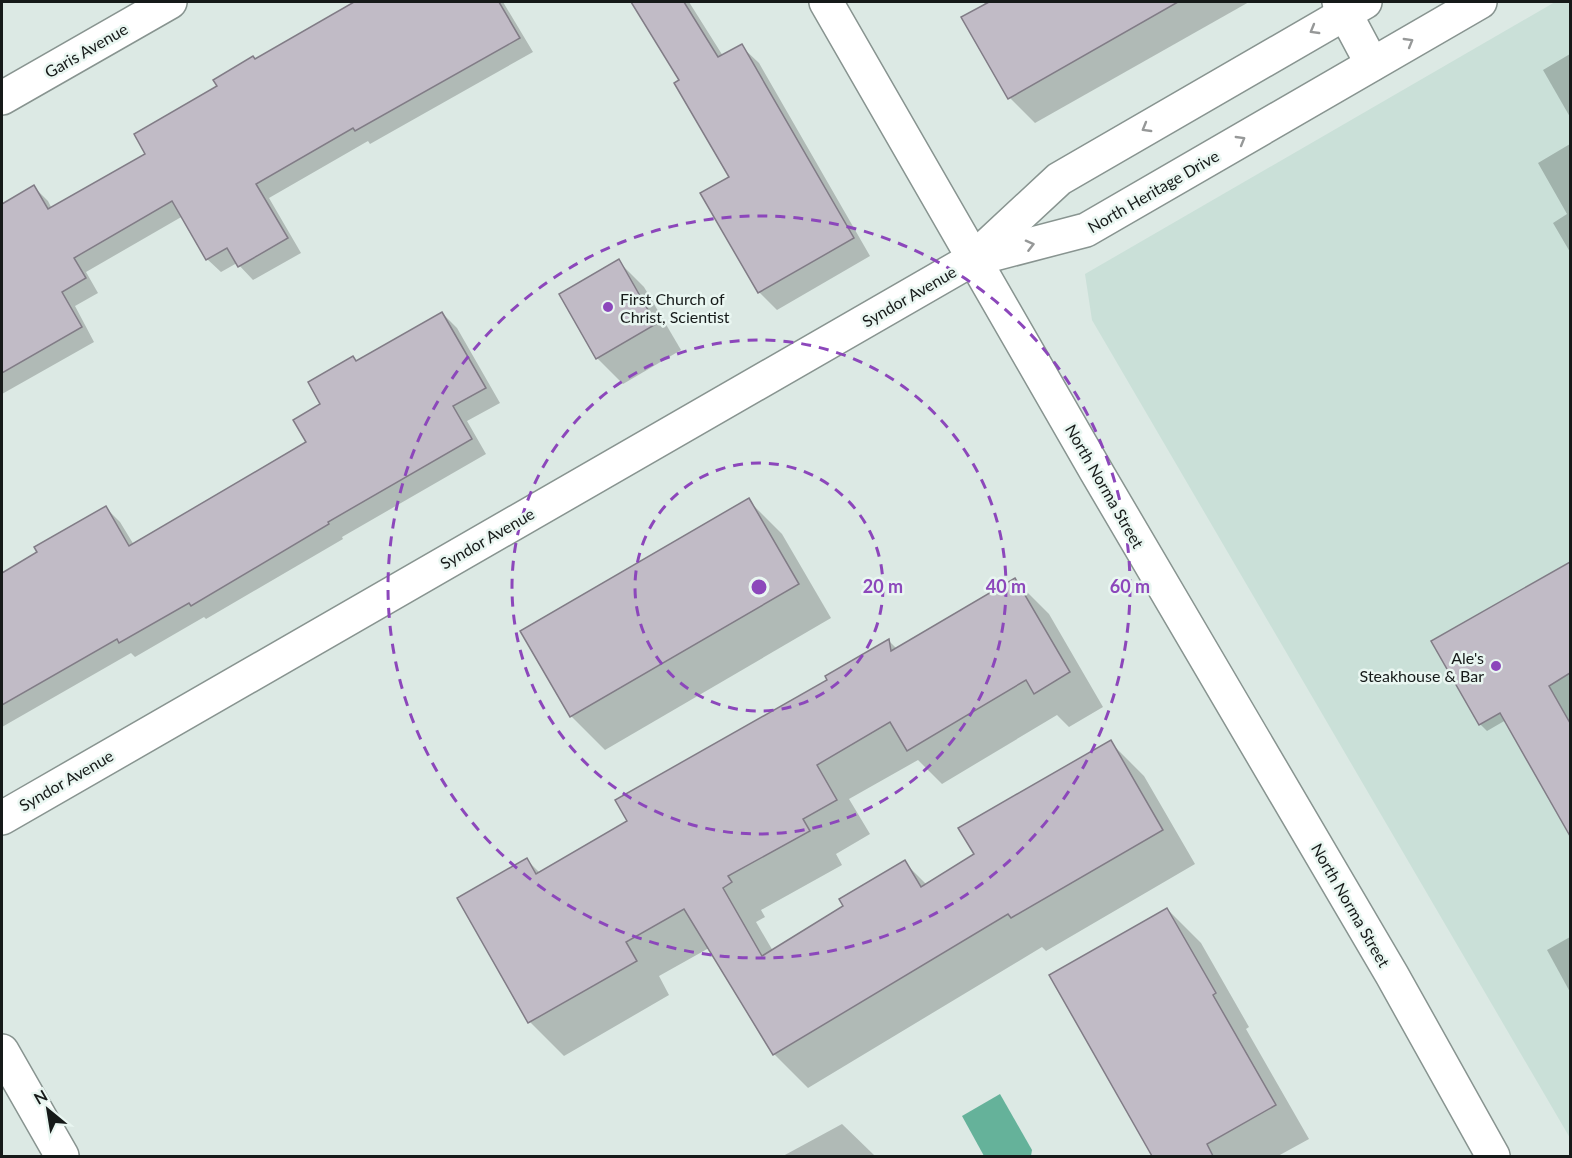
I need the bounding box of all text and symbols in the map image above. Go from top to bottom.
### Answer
street label: Garis Avenue [41,19,131,81]
one-way arrow [1310,23,1320,35]
one-way arrow [1403,38,1413,49]
one-way arrow [1142,121,1152,133]
one-way arrow [1235,136,1245,147]
street label: North Heritage Drive [1084,146,1222,236]
one-way arrow [1025,239,1035,252]
street label: Syndor Avenue [859,261,959,331]
place label: First Church of Christ, Scientist [620,289,730,326]
marker: First Church of Christ, Scientist [601,300,615,314]
street label: North Norma Street [1062,421,1148,552]
street label: Syndor Avenue [437,503,537,573]
text: 20 m [863,575,903,597]
text: 40 m [986,575,1026,597]
text: 60 m [1110,575,1150,597]
centre of rings [749,577,769,597]
place label: Ale's Steakhouse & Bar [1360,648,1484,685]
marker: Ale's Steakhouse & Bar [1489,659,1503,673]
street label: Syndor Avenue [16,745,116,815]
street label: North Norma Street [1308,840,1394,971]
north arrow [18,1080,78,1140]
text: N [30,1085,50,1108]

